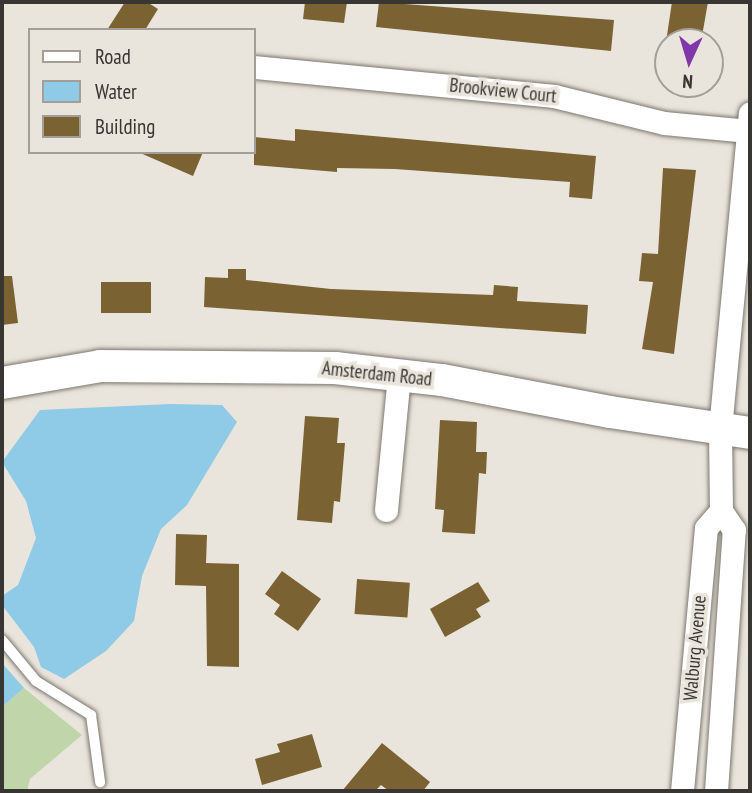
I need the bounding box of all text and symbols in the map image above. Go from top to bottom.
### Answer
legend [28,28,256,154]
north arrow [654,28,724,98]
text: Road [95,43,131,70]
text: N [682,70,694,94]
street label: Brookview Court [448,74,558,108]
text: Water [95,78,137,105]
text: Building [95,113,155,140]
street label: Amsterdam Road [321,357,433,391]
street label: Walburg Avenue [679,594,711,702]

